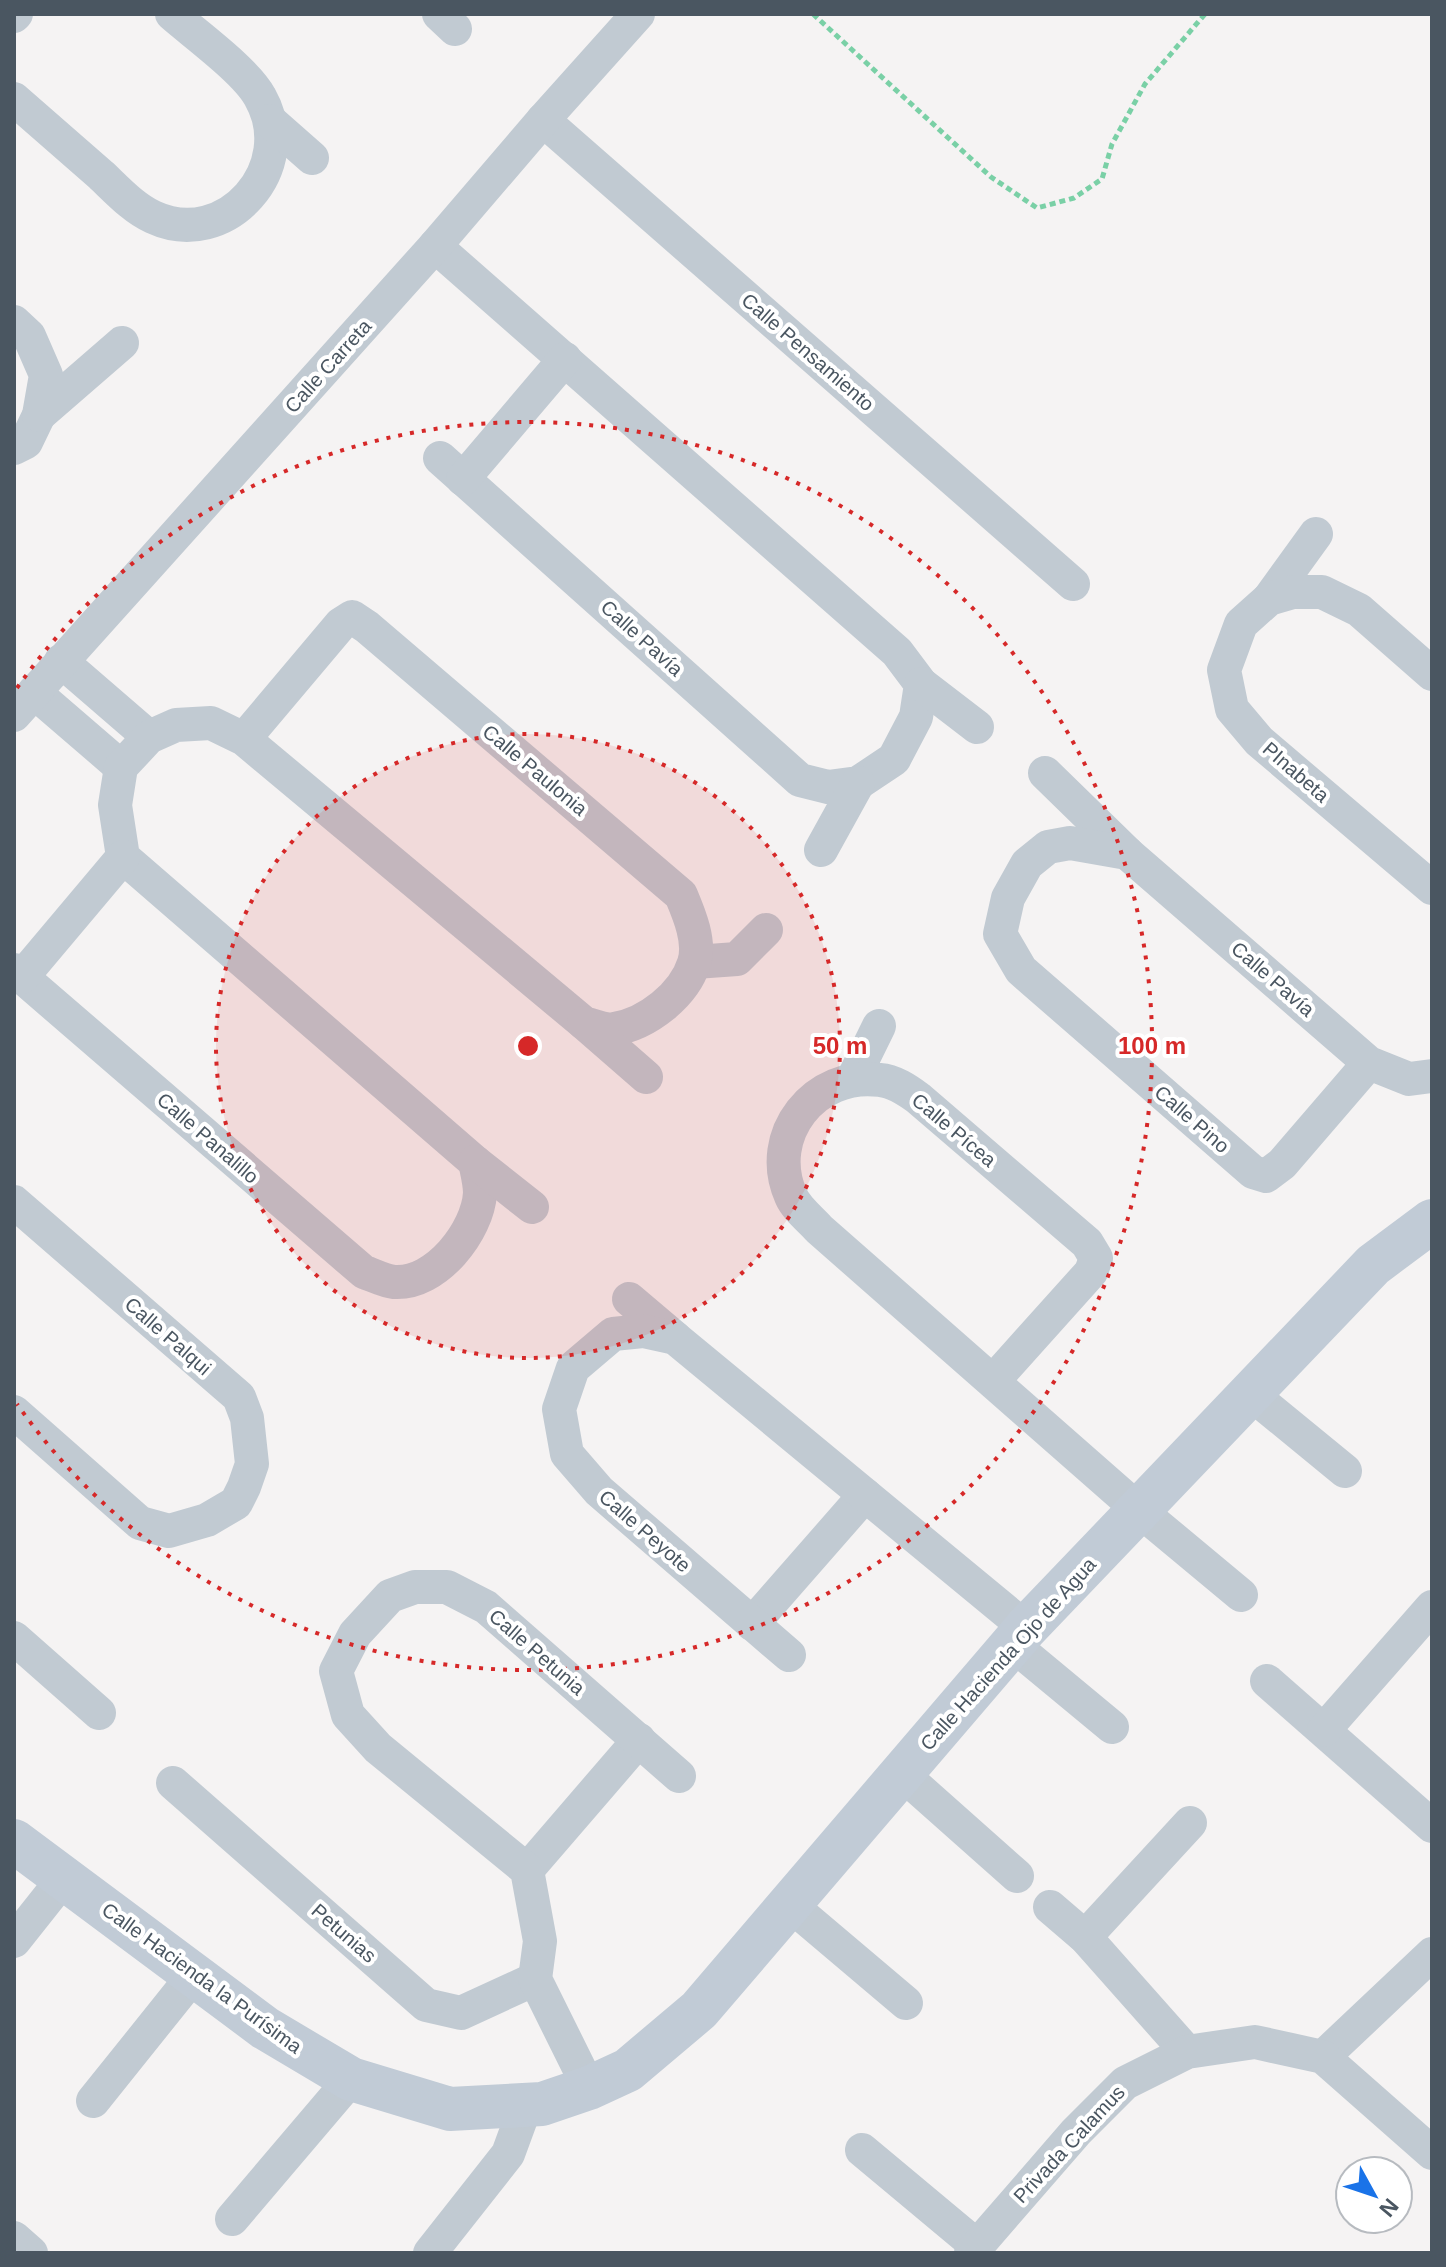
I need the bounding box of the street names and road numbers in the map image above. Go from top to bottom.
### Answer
street label: Calle Pensamiento [737,289,879,415]
street label: Calle Carreta [280,314,376,417]
street label: Calle Pavía [597,596,688,681]
street label: Calle Paulonia [479,720,592,820]
street label: PInabeta [1259,737,1334,807]
street label: Calle Pavía [1227,937,1319,1021]
street label: Calle Pino [1150,1081,1234,1157]
street label: Calle Panalillo [153,1088,263,1188]
street label: Calle Pícea [908,1089,1001,1172]
street label: Calle Palqui [121,1293,215,1379]
street label: Calle Peyote [595,1485,695,1577]
street label: Calle Hacienda Ojo de Agua [916,1553,1101,1755]
street label: Calle Petunia [485,1605,590,1700]
street label: Calle Hacienda la Purísima [98,1898,307,2058]
street label: Petunias [307,1899,381,1967]
street label: Privada Calamus [1009,2081,1129,2207]

